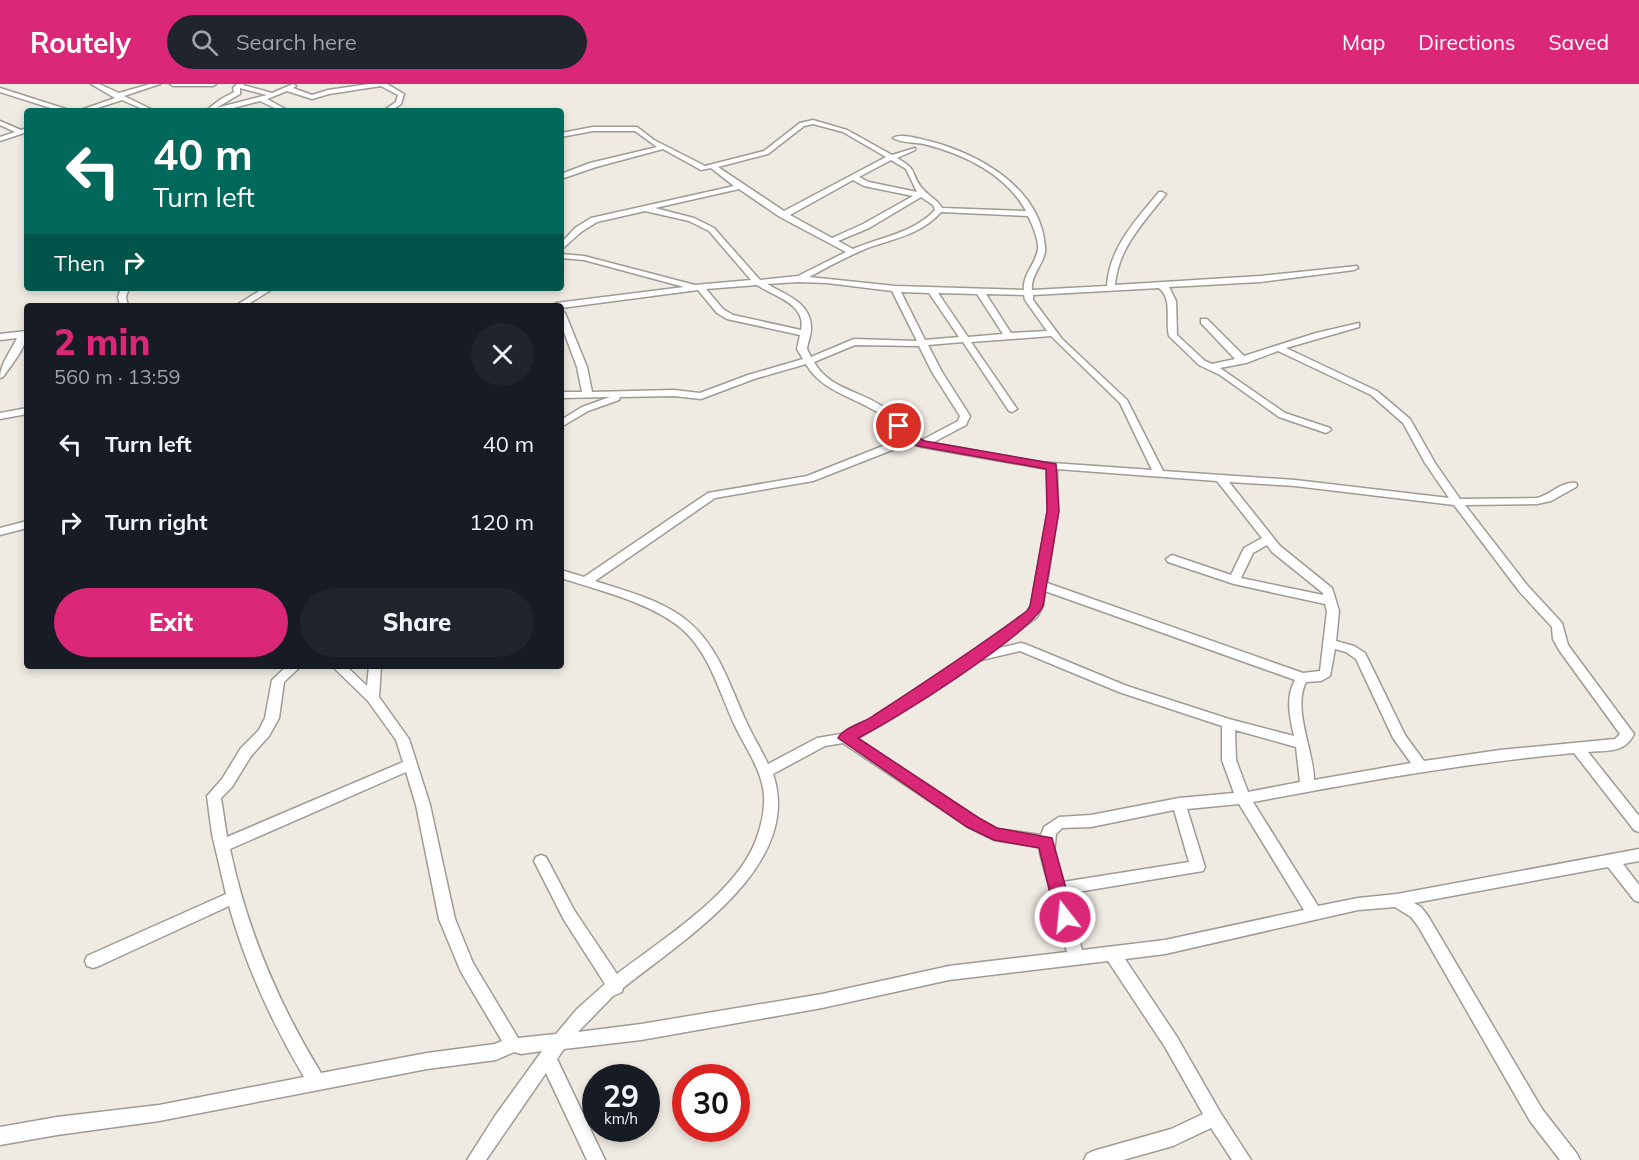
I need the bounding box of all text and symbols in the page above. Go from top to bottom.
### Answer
search box [167,15,587,69]
text: Routely [30,25,131,60]
icon: search [188,26,221,59]
text: Search here [236,28,357,56]
text: Map [1342,29,1385,55]
text: Directions [1418,29,1515,55]
text: Saved [1548,29,1609,55]
text: 40 m [153,128,253,181]
icon: left [54,132,132,210]
text: Turn left [153,180,255,214]
icon: right [117,246,150,279]
text: Then [54,249,105,277]
text: 2 min [54,319,150,364]
button: close [471,323,534,386]
text: 560 m · 13:59 [54,364,180,389]
pin [873,400,924,451]
icon: arrive [882,409,915,442]
icon: left [54,428,87,461]
text: Turn left [105,430,192,458]
text: 40 m [483,430,534,458]
icon: right [54,506,87,539]
text: Turn right [105,508,208,536]
text: 120 m [469,508,534,536]
button: Exit [54,588,288,657]
button: Share [300,588,534,657]
position arrow [1033,885,1097,949]
speed limit sign: 30 [672,1064,750,1142]
text: 29 [603,1077,639,1115]
text: km/h [604,1109,638,1128]

